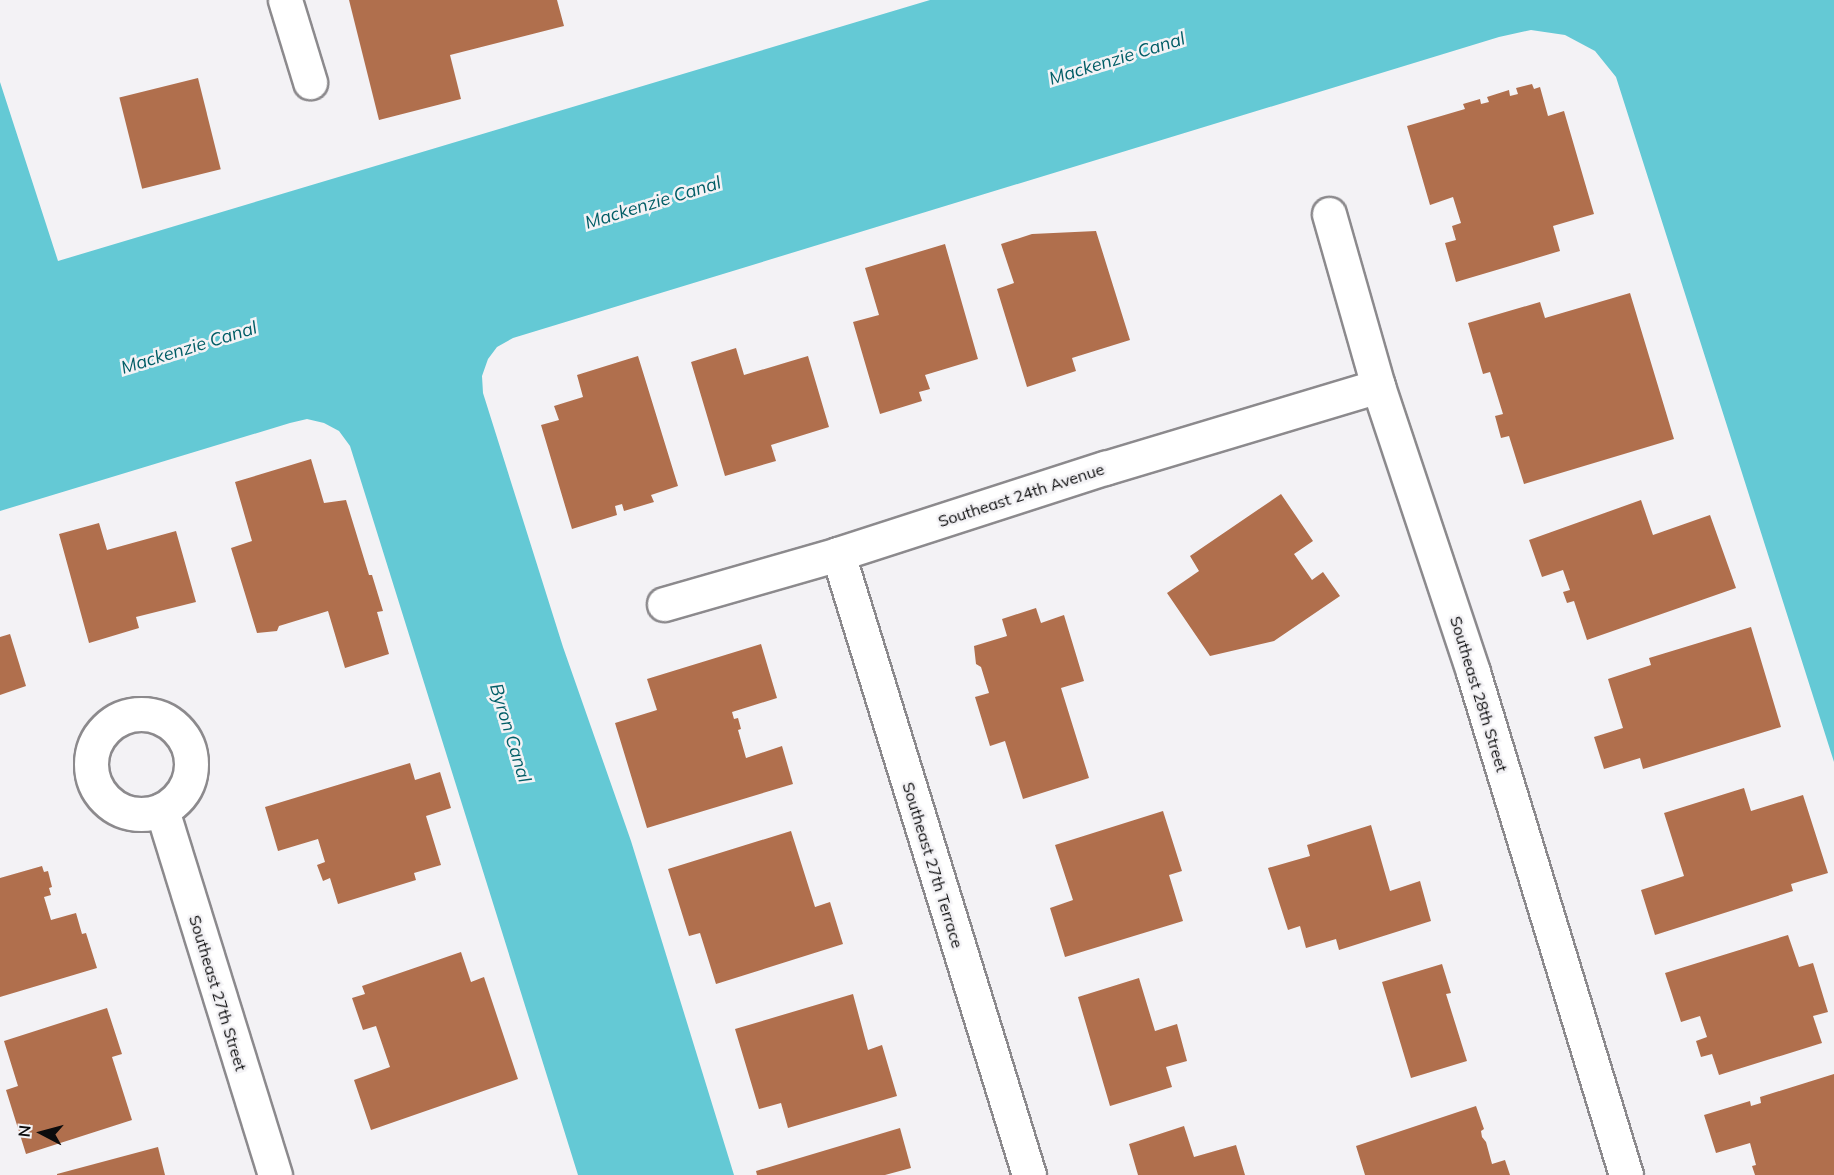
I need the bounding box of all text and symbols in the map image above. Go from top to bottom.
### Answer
water label: Mackenzie Canal [1046,28,1188,90]
water label: Mackenzie Canal [582,172,724,234]
water label: Mackenzie Canal [118,317,260,379]
street label: Southeast 24th Avenue [936,459,1106,531]
street label: Southeast 28th Street [1446,614,1512,774]
water label: Byron Canal [485,681,535,785]
street label: Southeast 27th Terrace [899,780,967,950]
street label: Southeast 27th Street [185,913,251,1073]
north arrow [12,1103,72,1163]
text: N [14,1124,35,1138]

